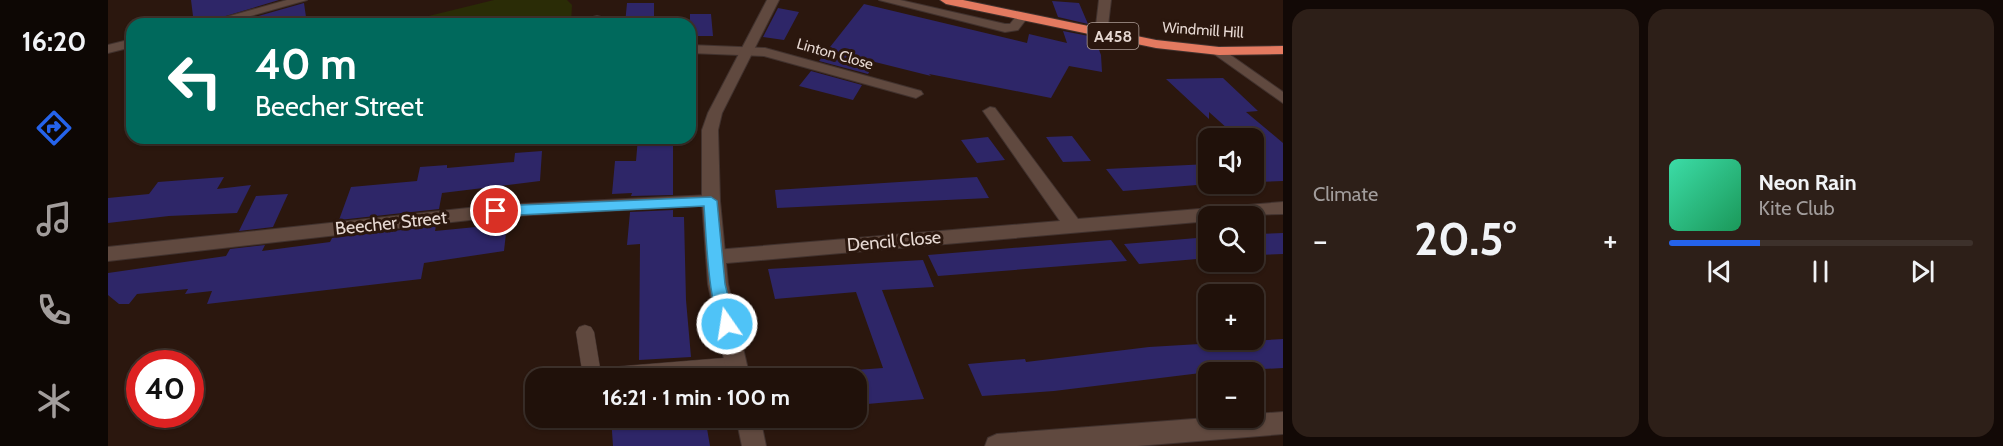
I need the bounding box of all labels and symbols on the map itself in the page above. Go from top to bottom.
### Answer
street label: Windmill Hill [1162,18,1245,42]
road number: A458 [1088,23,1138,49]
street label: Linton Close [795,34,876,74]
pin [470,185,521,236]
street label: Beecher Street [334,206,448,240]
street label: Dencil Close [846,226,942,256]
position arrow [695,292,759,356]
speed limit sign: 40 [126,350,204,428]

